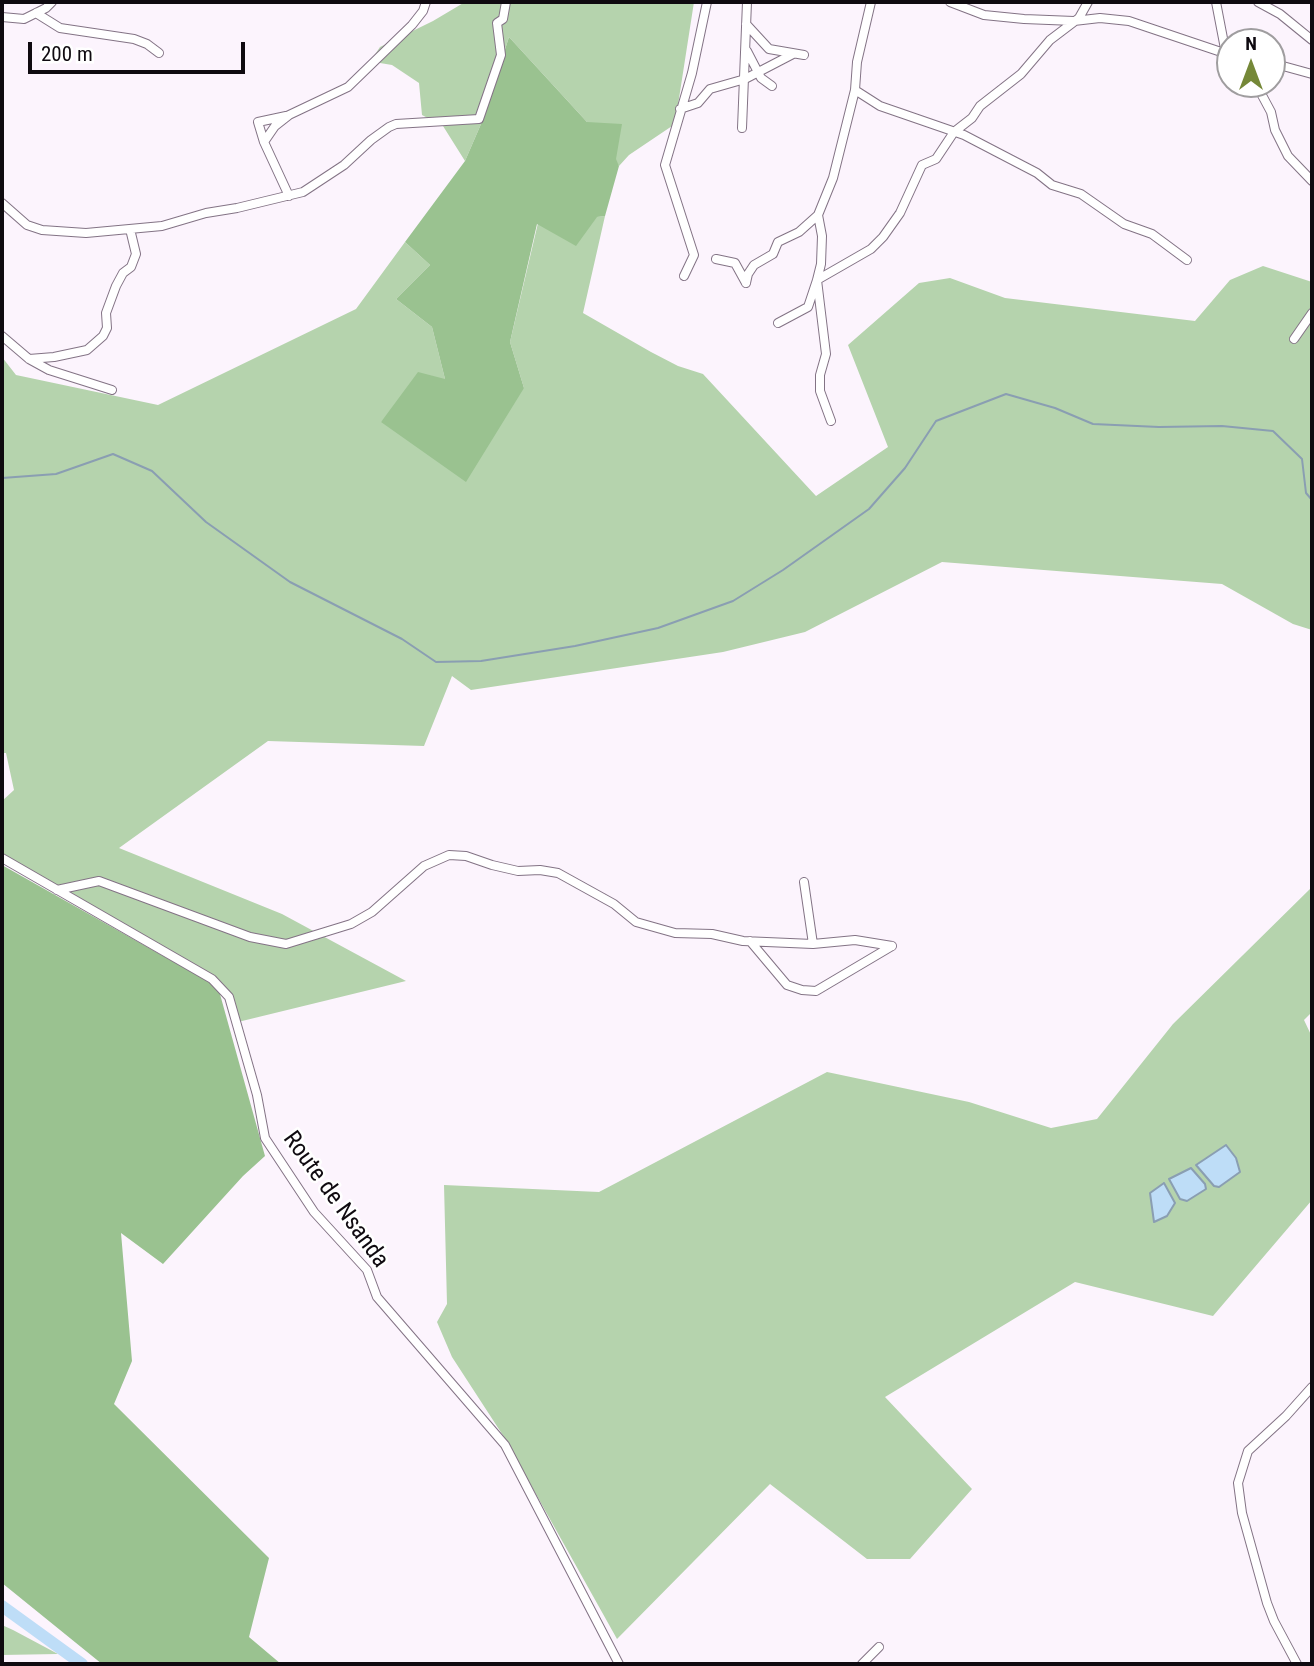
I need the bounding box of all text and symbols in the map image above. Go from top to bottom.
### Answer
scale bar [32,28,248,72]
north arrow [1216,28,1286,98]
text: N [1245,32,1257,55]
text: 200 m [41,42,93,66]
street label: Route de Nsanda [276,1126,394,1274]

